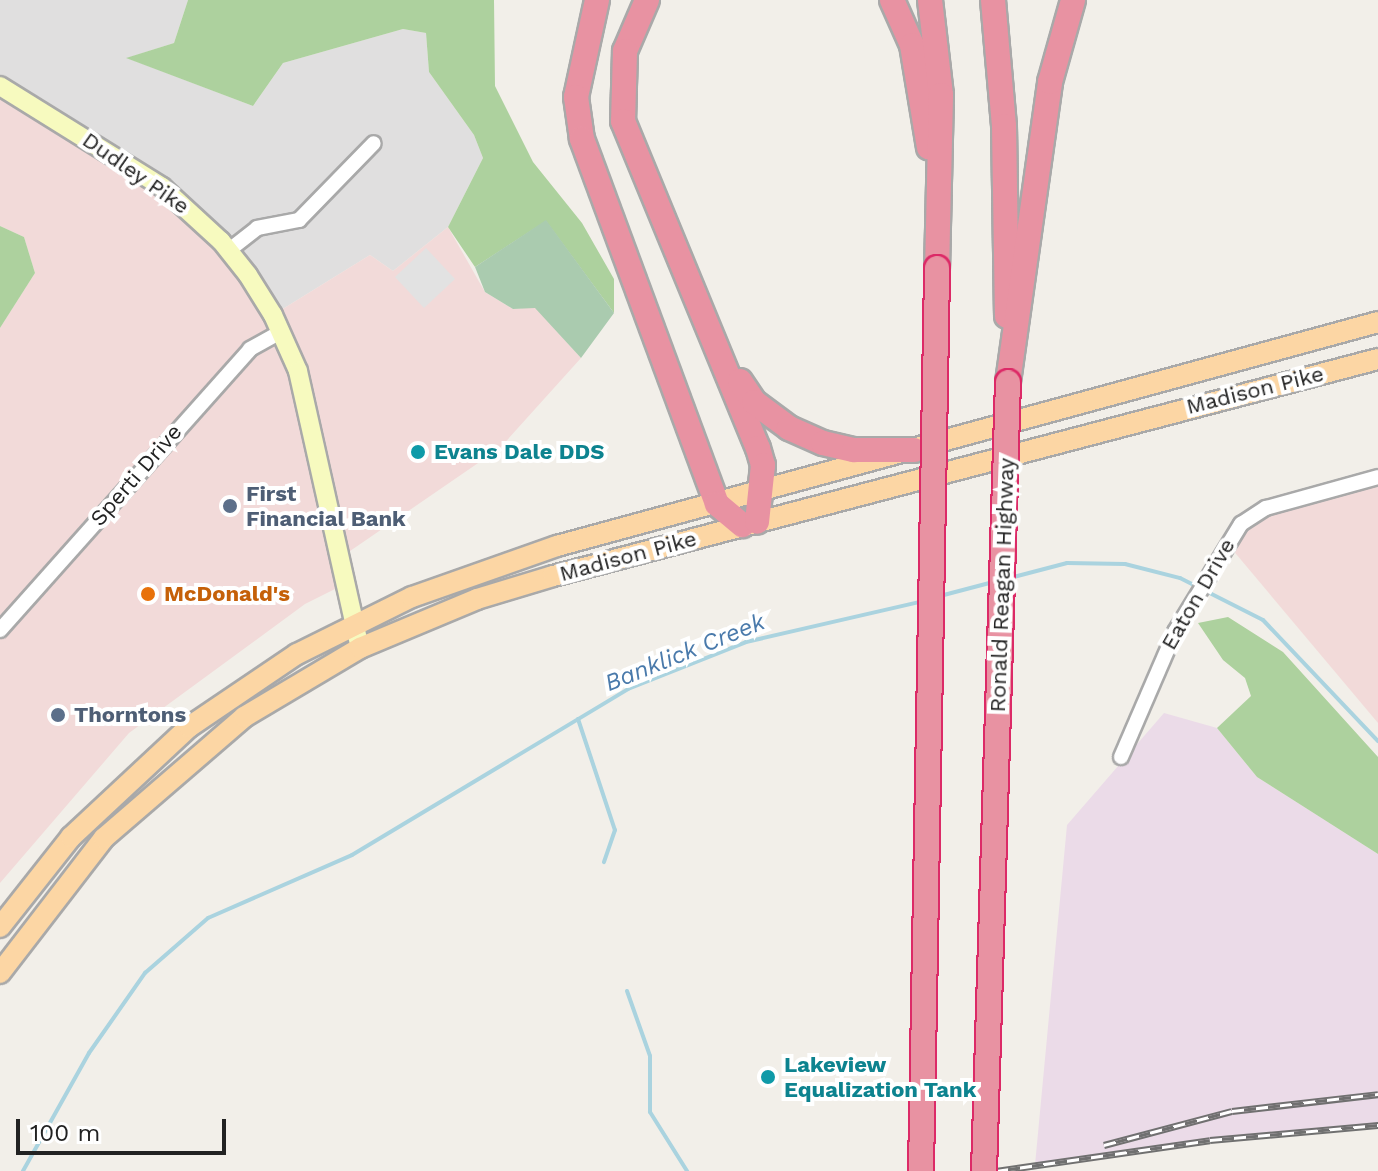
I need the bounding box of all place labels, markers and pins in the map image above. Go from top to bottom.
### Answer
place label: Evans Dale DDS [434,439,604,465]
marker: Evans Dale DDS [409,443,427,461]
place label: First Financial Bank [246,480,406,532]
marker: First Financial Bank [221,497,239,515]
place label: McDonald's [164,581,290,607]
marker: McDonald's [139,585,157,603]
place label: Thorntons [74,702,186,728]
marker: Thorntons [49,706,67,724]
place label: Lakeview Equalization Tank [784,1051,977,1102]
marker: Lakeview Equalization Tank [759,1068,777,1086]

